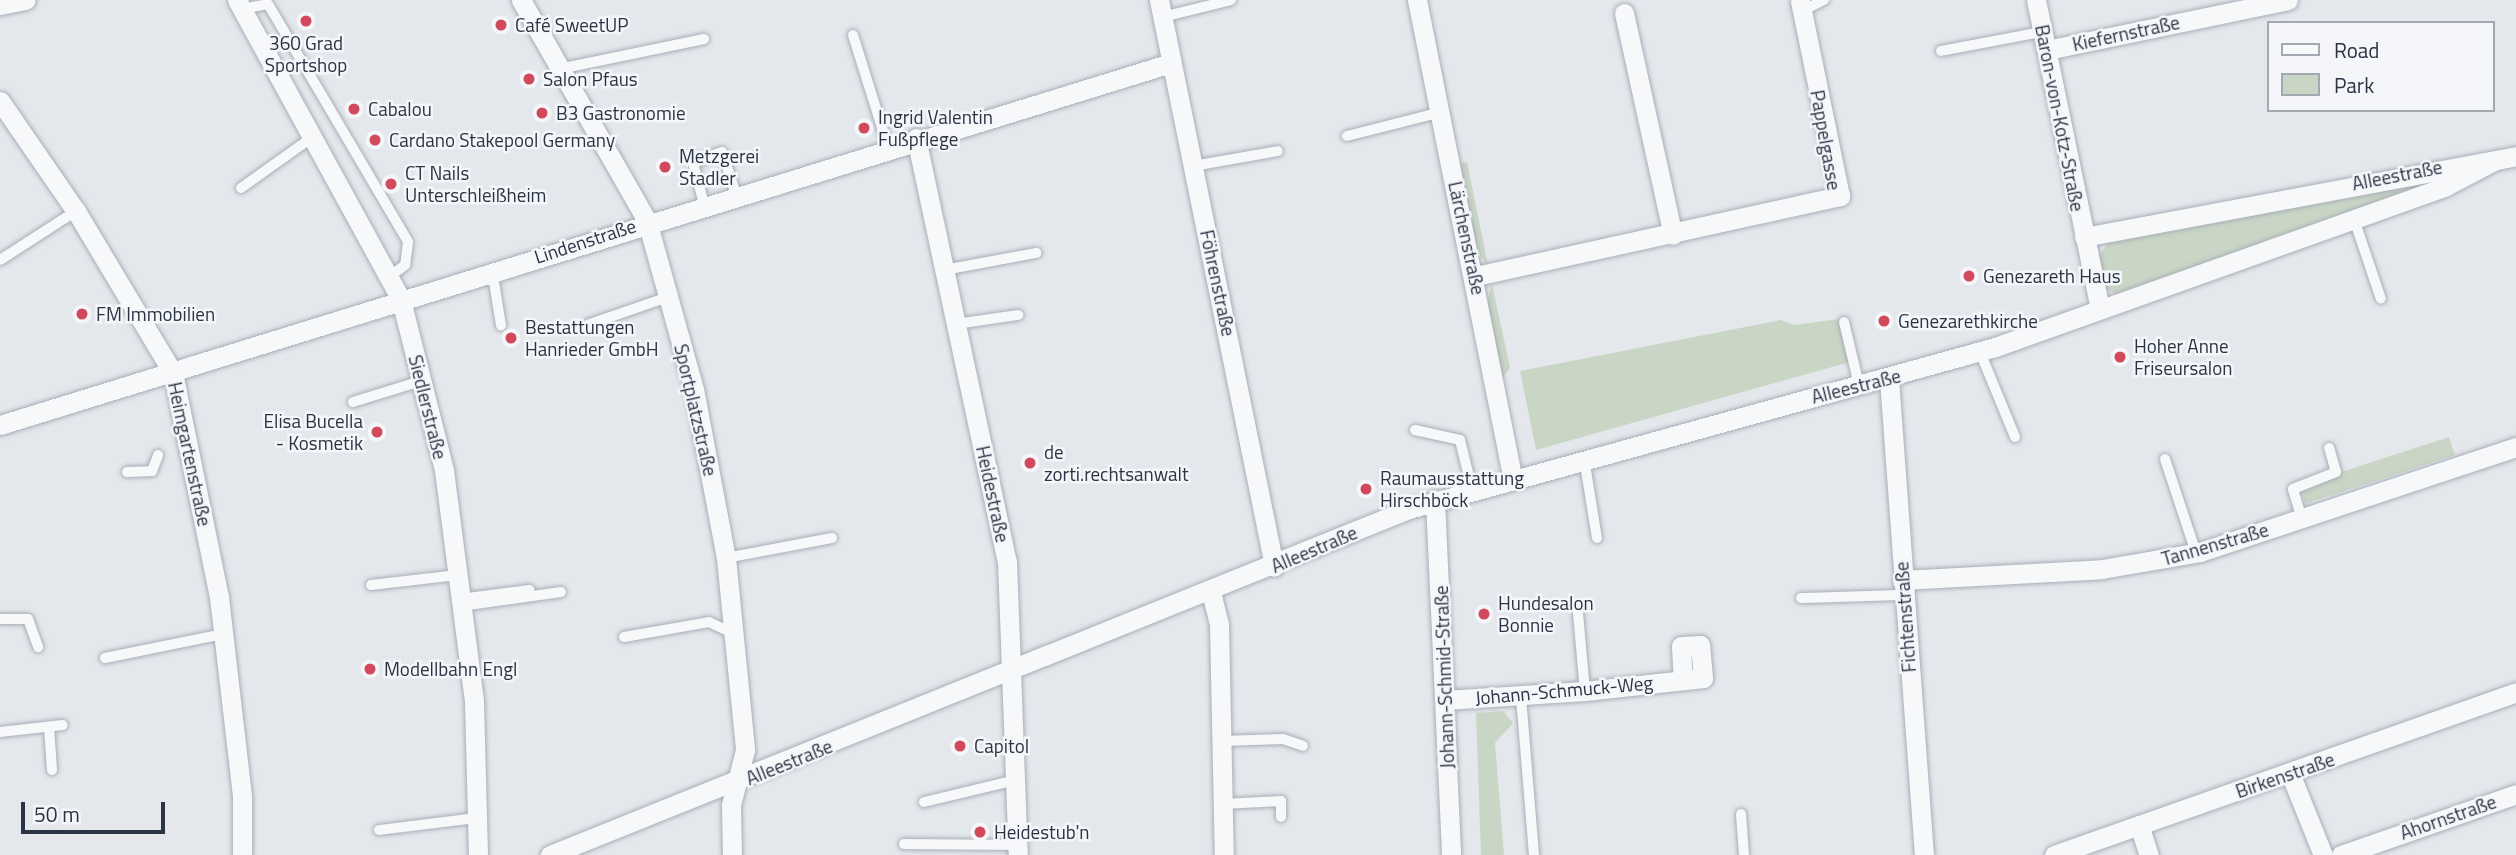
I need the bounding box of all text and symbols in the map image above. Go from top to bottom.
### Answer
street label: Kiefernstraße [2070,11,2182,55]
marker: 360 Grad Sportshop [298,13,314,29]
place label: Café SweetUP [515,14,629,36]
marker: Café SweetUP [493,17,509,33]
legend [2268,21,2495,112]
street label: Baron-von-Kotz-Straße [2031,23,2089,213]
place label: 360 Grad Sportshop [265,32,347,76]
text: Road [2334,34,2379,66]
place label: Salon Pfaus [543,68,638,90]
text: Park [2334,69,2374,101]
marker: Salon Pfaus [521,71,537,87]
street label: Pappelgasse [1806,88,1846,192]
place label: Cabalou [368,98,432,120]
marker: Cabalou [346,101,362,117]
place label: B3 Gastronomie [556,102,686,124]
marker: B3 Gastronomie [534,105,550,121]
place label: Ingrid Valentin Fußpflege [878,106,993,150]
marker: Ingrid Valentin Fußpflege [856,120,872,136]
place label: Cardano Stakepool Germany [389,129,615,151]
marker: Cardano Stakepool Germany [367,132,383,148]
place label: Metzgerei Stadler [679,145,759,189]
street label: Alleestraße [2350,155,2444,195]
marker: Metzgerei Stadler [657,159,673,175]
place label: CT Nails Unterschleißheim [405,162,546,206]
marker: CT Nails Unterschleißheim [383,176,399,192]
street label: Lärchenstraße [1444,179,1490,297]
street label: Lindenstraße [531,214,639,268]
street label: Föhrenstraße [1196,228,1240,338]
place label: Genezareth Haus [1983,265,2121,287]
marker: Genezareth Haus [1961,268,1977,284]
place label: FM Immobilien [96,303,215,325]
marker: FM Immobilien [74,306,90,322]
place label: Genezarethkirche [1898,310,2038,332]
marker: Genezarethkirche [1876,313,1892,329]
place label: Bestattungen Hanrieder GmbH [525,316,659,360]
marker: Bestattungen Hanrieder GmbH [503,330,519,346]
place label: Hoher Anne Friseursalon [2134,335,2232,379]
street label: Sportplatzstraße [670,342,722,478]
marker: Hoher Anne Friseursalon [2112,349,2128,365]
street label: Siedlerstraße [404,352,452,462]
street label: Alleestraße [1809,364,1903,408]
street label: Heimgartenstraße [164,380,216,528]
place label: Elisa Bucella - Kosmetik [264,410,363,454]
marker: Elisa Bucella - Kosmetik [369,424,385,440]
place label: de zorti.rechtsanwalt [1044,441,1189,485]
street label: Heidestraße [972,444,1014,544]
marker: de zorti.rechtsanwalt [1022,455,1038,471]
place label: Raumausstattung Hirschböck [1380,467,1524,511]
marker: Raumausstattung Hirschböck [1358,481,1374,497]
street label: Tannenstraße [2159,518,2271,570]
street label: Alleestraße [1267,521,1361,577]
street label: Fichtenstraße [1890,561,1920,673]
street label: Johann-Schmid-Straße [1429,585,1459,769]
place label: Hundesalon Bonnie [1498,592,1594,636]
marker: Hundesalon Bonnie [1476,606,1492,622]
place label: Modellbahn Engl [384,658,517,680]
marker: Modellbahn Engl [362,661,378,677]
street label: Johann-Schmuck-Weg [1474,671,1654,709]
street label: Alleestraße [742,734,836,790]
place label: Capitol [974,735,1029,757]
marker: Capitol [952,738,968,754]
street label: Birkenstraße [2233,747,2337,803]
scale bar [24,788,168,832]
street label: Ahornstraße [2397,790,2499,844]
text: 50 m [34,798,80,830]
place label: Heidestub'n [994,821,1090,843]
marker: Heidestub'n [972,824,988,840]

